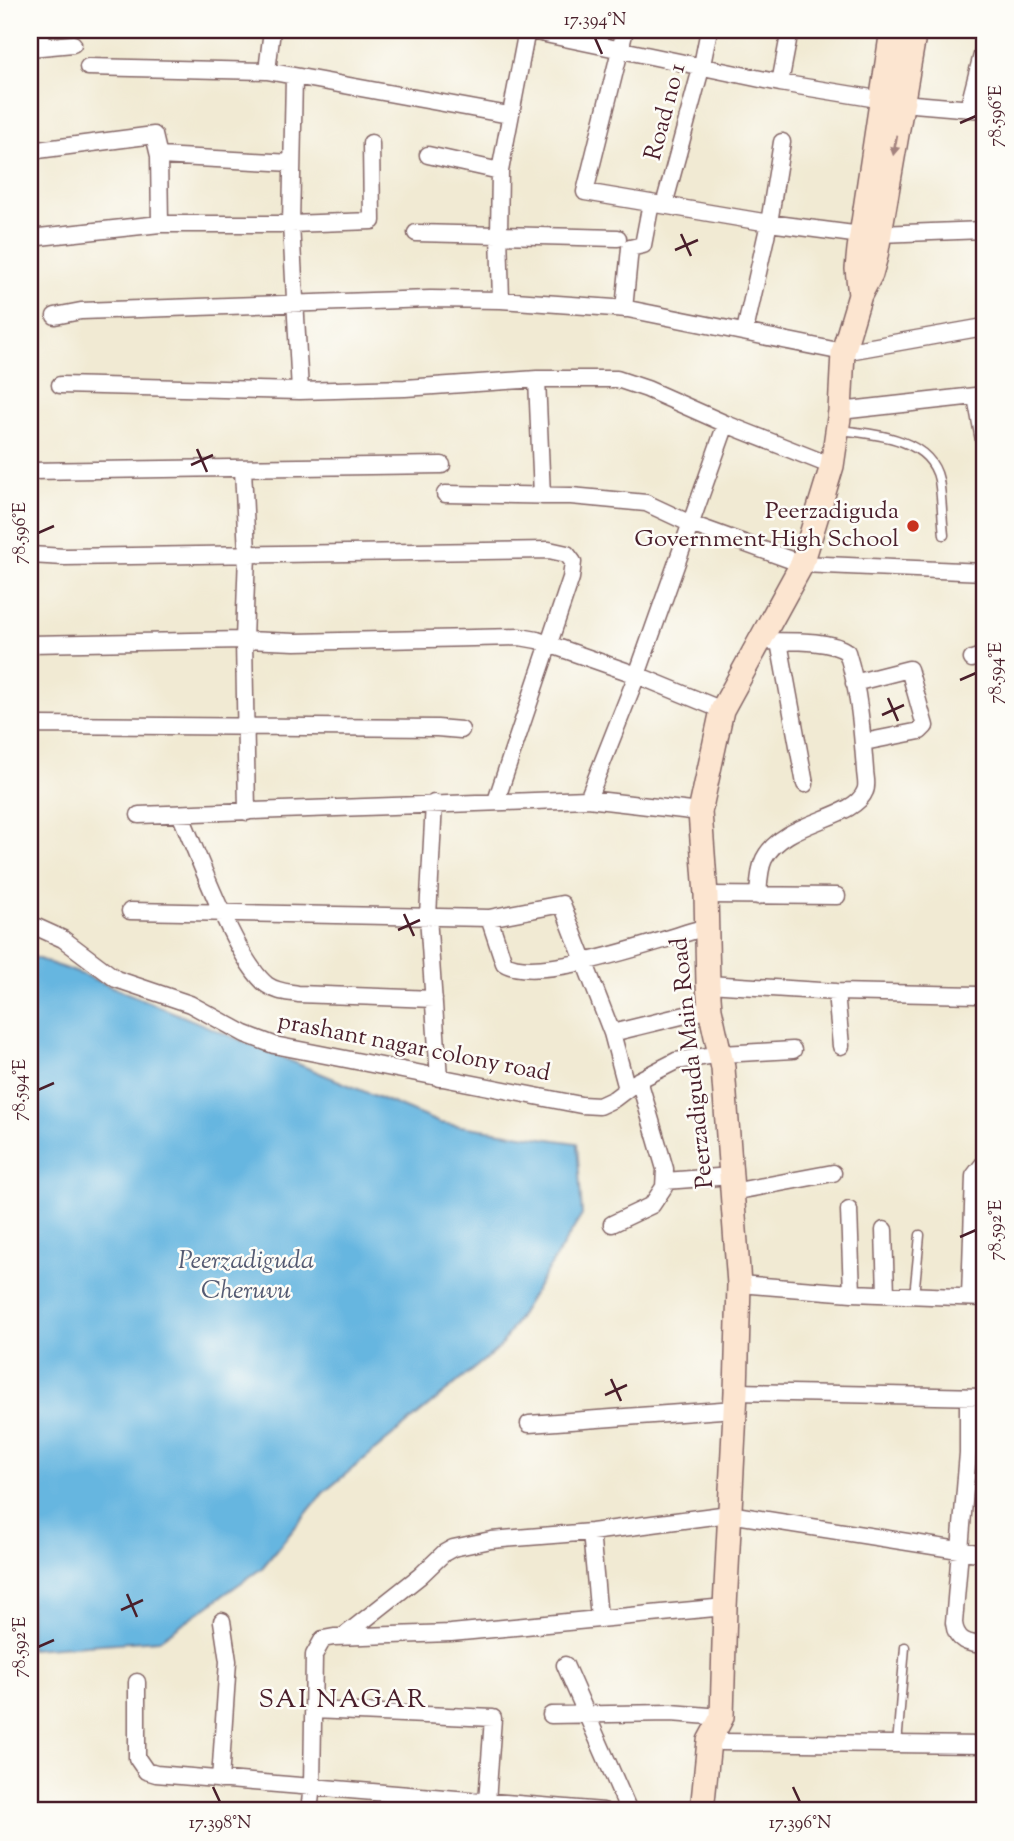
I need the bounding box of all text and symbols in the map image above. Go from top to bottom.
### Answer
text: 17.394°N [564,8,626,34]
street label: Road no 1 [637,60,695,164]
text: 78.596°E [984,85,1010,147]
one-way arrow [889,134,900,156]
place label: Peerzadiguda Government High School [634,495,899,557]
text: 78.596°E [8,502,34,564]
marker: Peerzadiguda Government High School [905,518,921,534]
text: 78.594°E [984,642,1010,704]
street label: Peerzadiguda Main Road [663,935,723,1190]
street label: prashant nagar colony road [275,1005,554,1091]
text: 78.594°E [8,1059,34,1121]
text: 78.592°E [984,1199,1010,1260]
water label: Peerzadiguda Cheruvu [178,1243,314,1310]
text: 78.592°E [8,1616,34,1677]
district label: SAI NAGAR [258,1682,428,1719]
text: 17.398°N [189,1811,251,1837]
text: 17.396°N [769,1811,831,1837]

